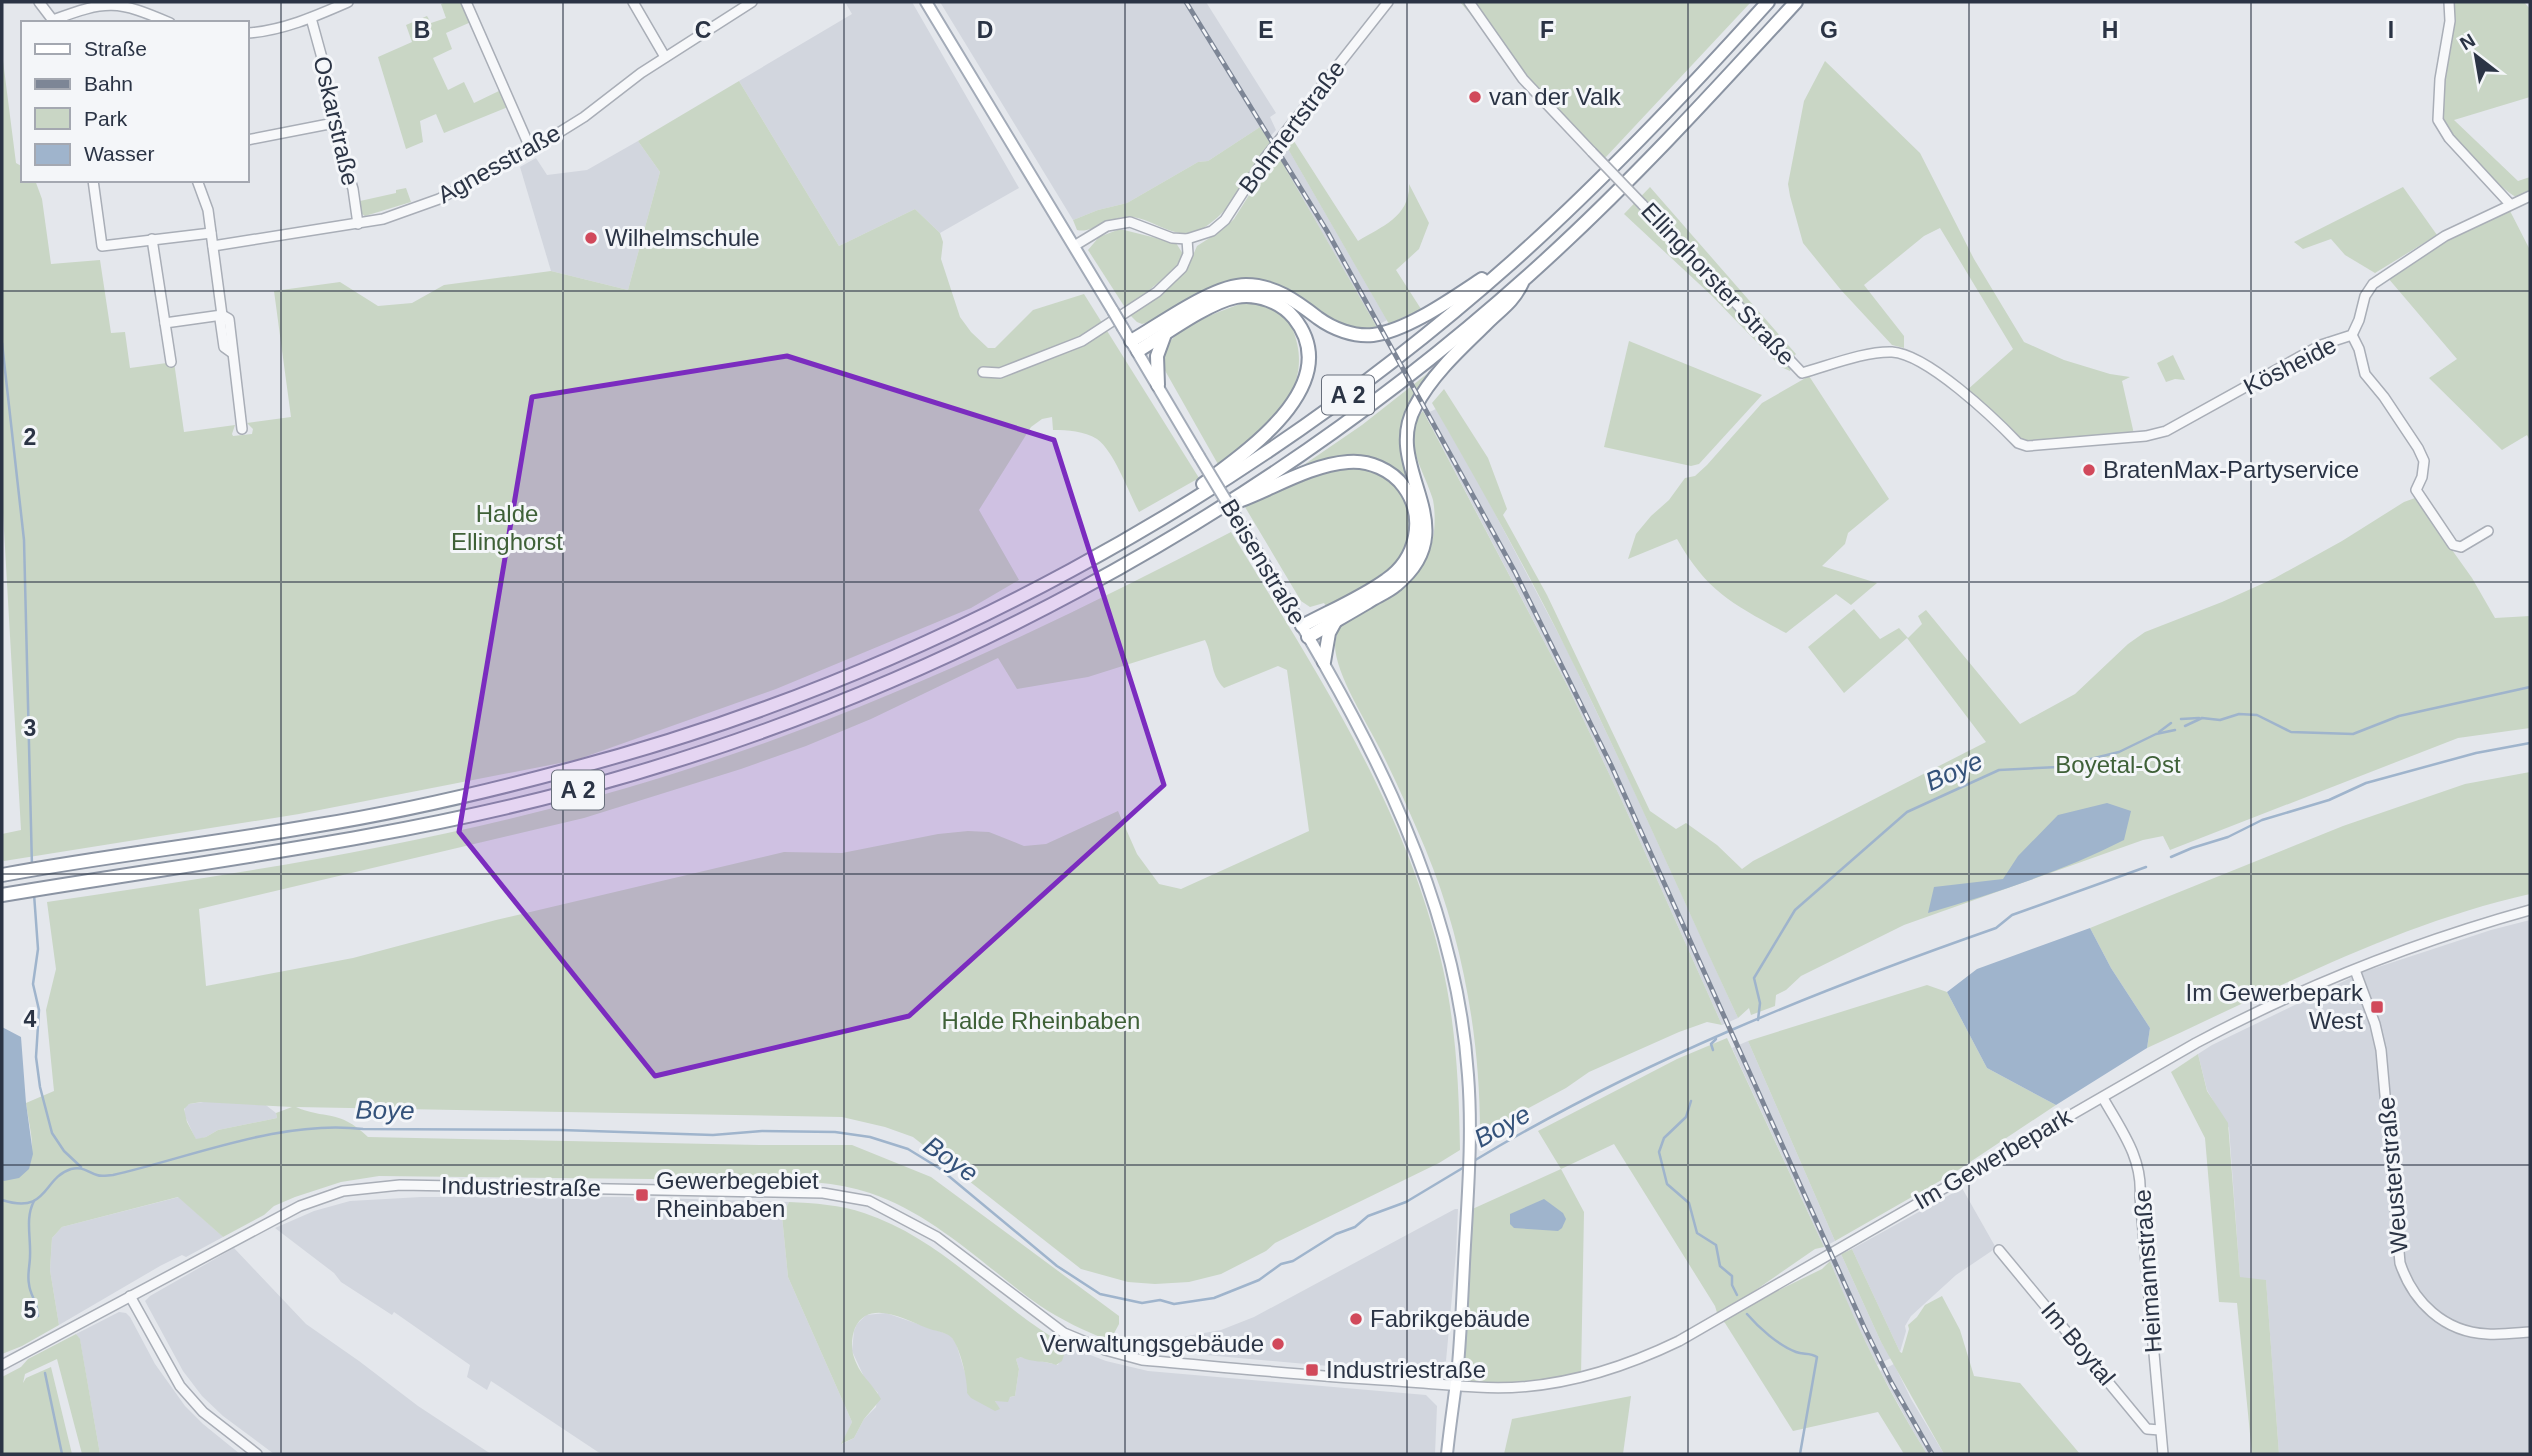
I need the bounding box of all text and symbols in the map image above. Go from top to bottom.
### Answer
text: B [414,17,430,43]
text: C [695,17,711,43]
text: D [977,17,993,43]
text: E [1258,17,1274,43]
text: F [1540,17,1554,43]
text: G [1820,17,1838,43]
text: H [2102,17,2118,43]
text: I [2388,17,2394,43]
legend [21,21,248,182]
north arrow [2441,21,2511,91]
text: N [2456,29,2479,54]
text: Straße [84,37,147,60]
street label: Oskarstraße [308,54,364,188]
street label: Bohmertstraße [1233,55,1350,198]
text: Bahn [84,72,133,95]
place label: van der Valk [1489,83,1622,110]
marker: van der Valk [1467,89,1483,105]
text: Park [84,107,128,130]
street label: Agnesstraße [433,119,565,208]
text: Wasser [84,142,154,165]
street label: Ellinghorster Straße [1636,197,1801,370]
place label: Wilhelmschule [605,224,760,251]
marker: Wilhelmschule [583,230,599,246]
street label: Kösheide [2239,331,2340,400]
road number: A 2 [1322,376,1374,414]
text: 2 [24,424,36,450]
place label: BratenMax-Partyservice [2103,456,2359,483]
marker: BratenMax-Partyservice [2081,462,2097,478]
street label: Beisenstraße [1215,494,1311,629]
park label: Halde Ellinghorst [451,500,563,555]
text: 3 [24,715,36,741]
water label: Boye [1921,745,1987,797]
park label: Boyetal-Ost [2055,751,2181,778]
road number: A 2 [552,770,604,810]
place label: Im Gewerbepark West [2186,979,2364,1034]
marker: Im Gewerbepark West [2369,999,2385,1015]
text: 4 [24,1006,37,1032]
park label: Halde Rheinbaben [942,1007,1140,1034]
water label: Boye [355,1094,415,1126]
street label: Weusterstraße [2372,1096,2413,1254]
water label: Boye [1469,1099,1535,1153]
street label: Im Gewerbepark [1909,1102,2077,1215]
water label: Boye [918,1130,984,1188]
place label: Gewerbegebiet Rheinbaben [656,1167,819,1222]
street label: Industriestraße [441,1172,601,1201]
marker: Gewerbegebiet Rheinbaben [634,1187,650,1203]
street label: Heimannstraße [2128,1188,2167,1354]
text: 5 [24,1297,37,1323]
street label: Im Boytal [2036,1297,2121,1391]
place label: Fabrikgebäude [1370,1305,1530,1332]
marker: Fabrikgebäude [1348,1311,1364,1327]
place label: Verwaltungsgebäude [1040,1330,1264,1357]
marker: Verwaltungsgebäude [1270,1336,1286,1352]
place label: Industriestraße [1326,1356,1486,1383]
marker: Industriestraße [1304,1362,1320,1378]

